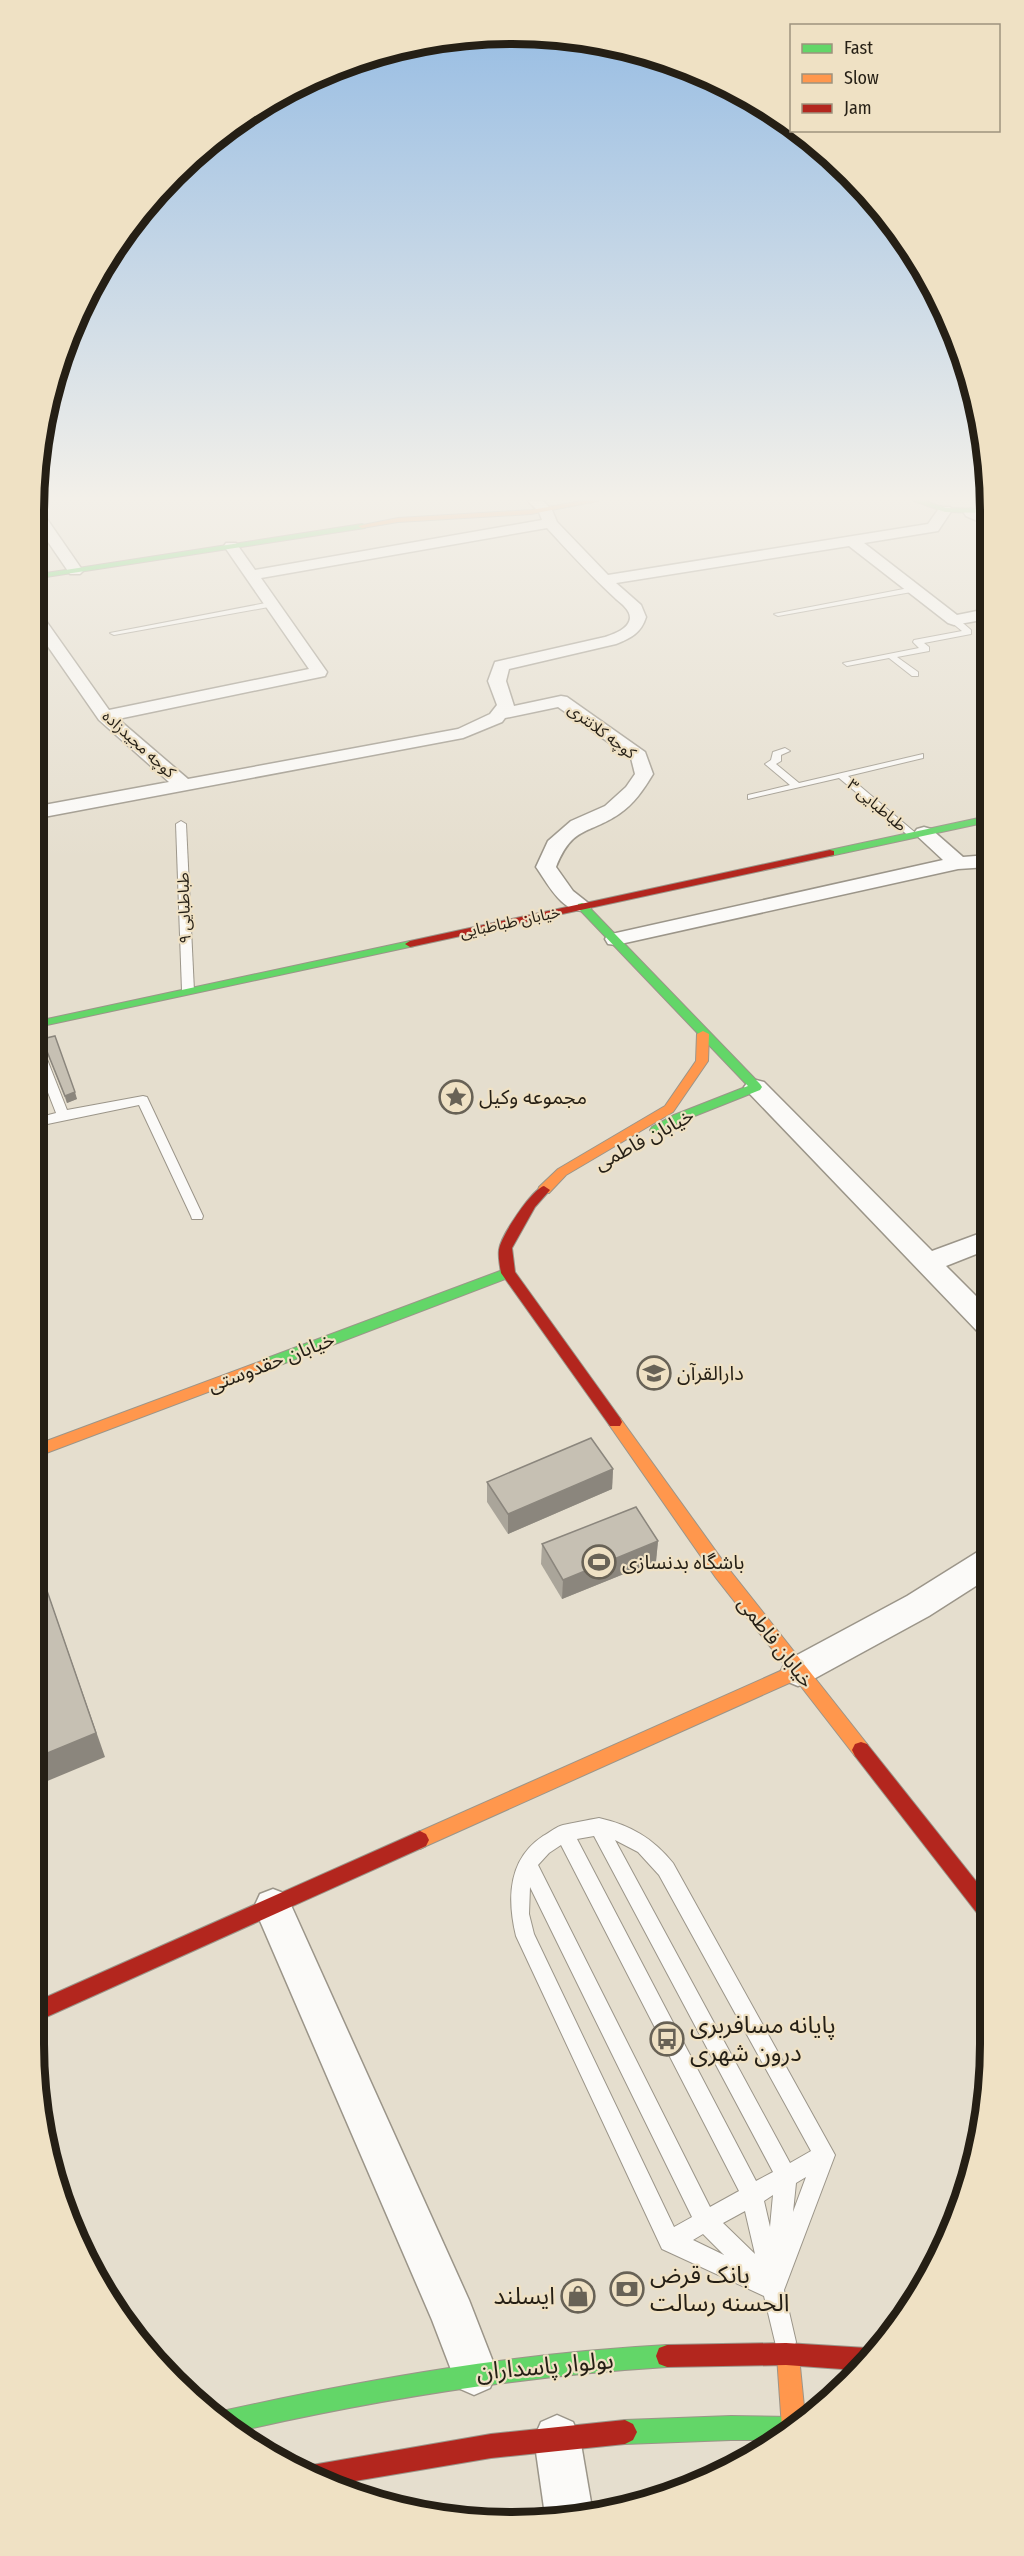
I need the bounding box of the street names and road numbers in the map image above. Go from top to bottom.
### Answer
street label: کوچه کلانتری [564,699,640,764]
street label: کوچه مجیدزاده [98,706,180,783]
street label: طباطبایی ۳ [844,775,911,835]
street label: طباطبایی ۹ [173,872,195,944]
street label: خیابان طباطبایی [458,902,562,942]
street label: خیابان فاطمی [590,1103,698,1175]
street label: خیابان حقدوستی [204,1327,338,1397]
street label: خیابان فاطمی [733,1592,819,1692]
street label: بولوار پاسداران [475,2346,615,2387]

